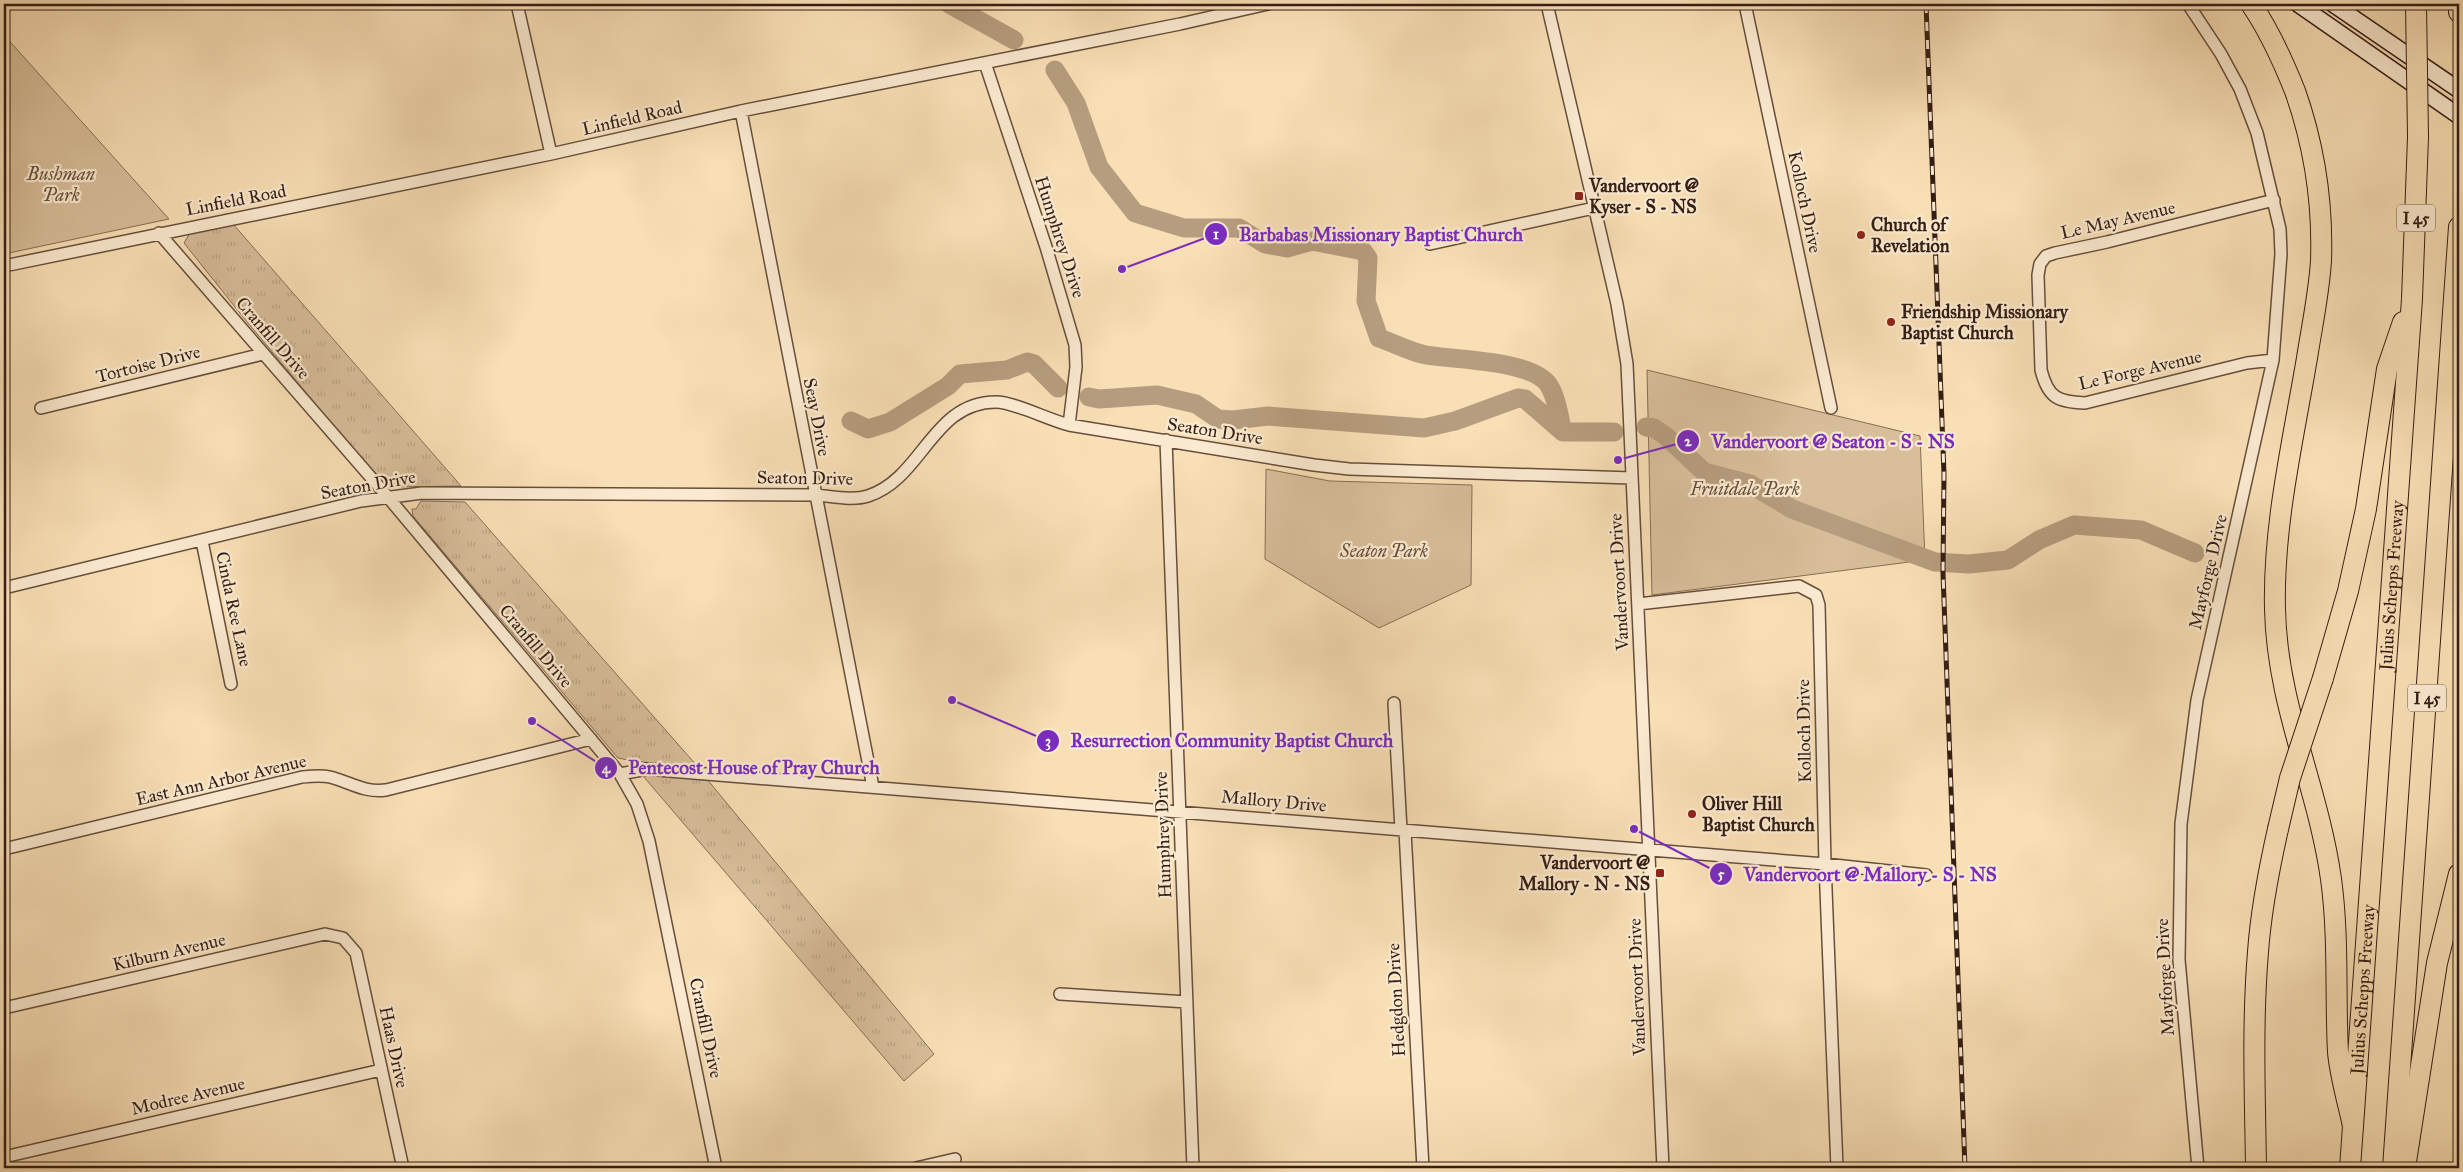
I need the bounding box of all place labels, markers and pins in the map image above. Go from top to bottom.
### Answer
place label: Vandervoort @ Kyser - S - NS [1588,175,1699,219]
marker: Vandervoort @ Kyser - S - NS [1573,190,1585,202]
place label: Church of Revelation [1871,214,1950,257]
callout: Barbabas Missionary Baptist Church [1204,217,1533,251]
marker: Church of Revelation [1855,229,1867,241]
place label: Friendship Missionary Baptist Church [1901,301,2069,345]
marker: Friendship Missionary Baptist Church [1885,316,1897,328]
callout: Vandervoort @ Seaton - S - NS [1676,424,1964,458]
callout: Resurrection Community Baptist Church [1035,724,1403,758]
callout: Pentecost House of Pray Church [593,751,890,785]
place label: Oliver Hill Baptist Church [1702,793,1816,837]
marker: Oliver Hill Baptist Church [1686,808,1698,820]
place label: Vandervoort @ Mallory - N - NS [1519,852,1650,896]
callout: Vandervoort @ Mallory - S - NS [1709,857,2007,891]
marker: Vandervoort @ Mallory - N - NS [1654,867,1666,879]

